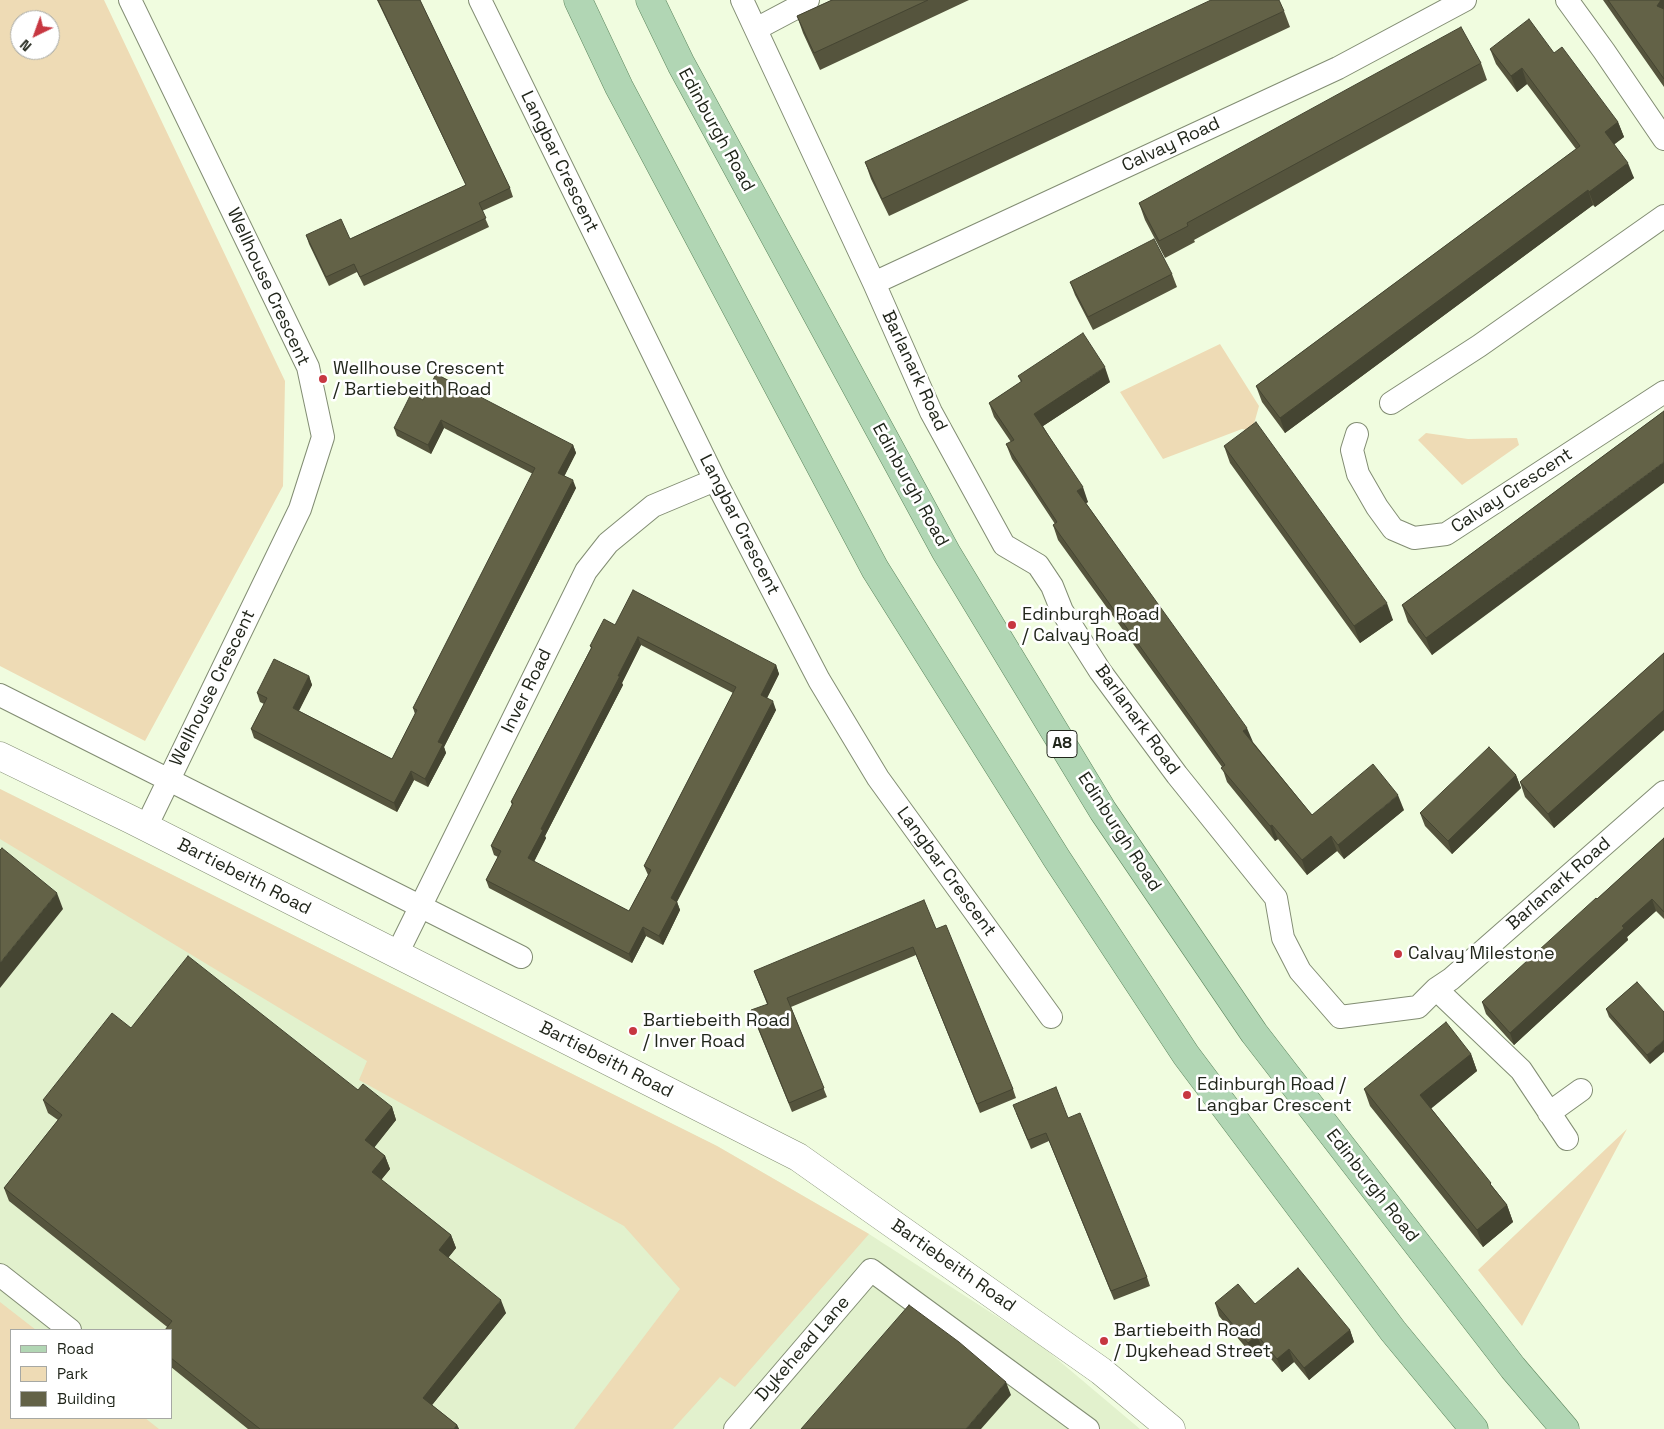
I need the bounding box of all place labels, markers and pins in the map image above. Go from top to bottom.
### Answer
place label: Wellhouse Crescent / Bartiebeith Road [333,358,505,400]
marker: Wellhouse Crescent / Bartiebeith Road [317,373,329,385]
place label: Edinburgh Road / Calvay Road [1022,604,1160,646]
marker: Edinburgh Road / Calvay Road [1006,619,1018,631]
place label: Calvay Milestone [1408,943,1555,965]
marker: Calvay Milestone [1392,948,1404,960]
place label: Bartiebeith Road / Inver Road [643,1010,790,1052]
marker: Bartiebeith Road / Inver Road [627,1025,639,1037]
place label: Edinburgh Road / Langbar Crescent [1197,1074,1352,1116]
marker: Edinburgh Road / Langbar Crescent [1181,1089,1193,1101]
place label: Bartiebeith Road / Dykehead Street [1114,1320,1271,1362]
marker: Bartiebeith Road / Dykehead Street [1098,1335,1110,1347]

